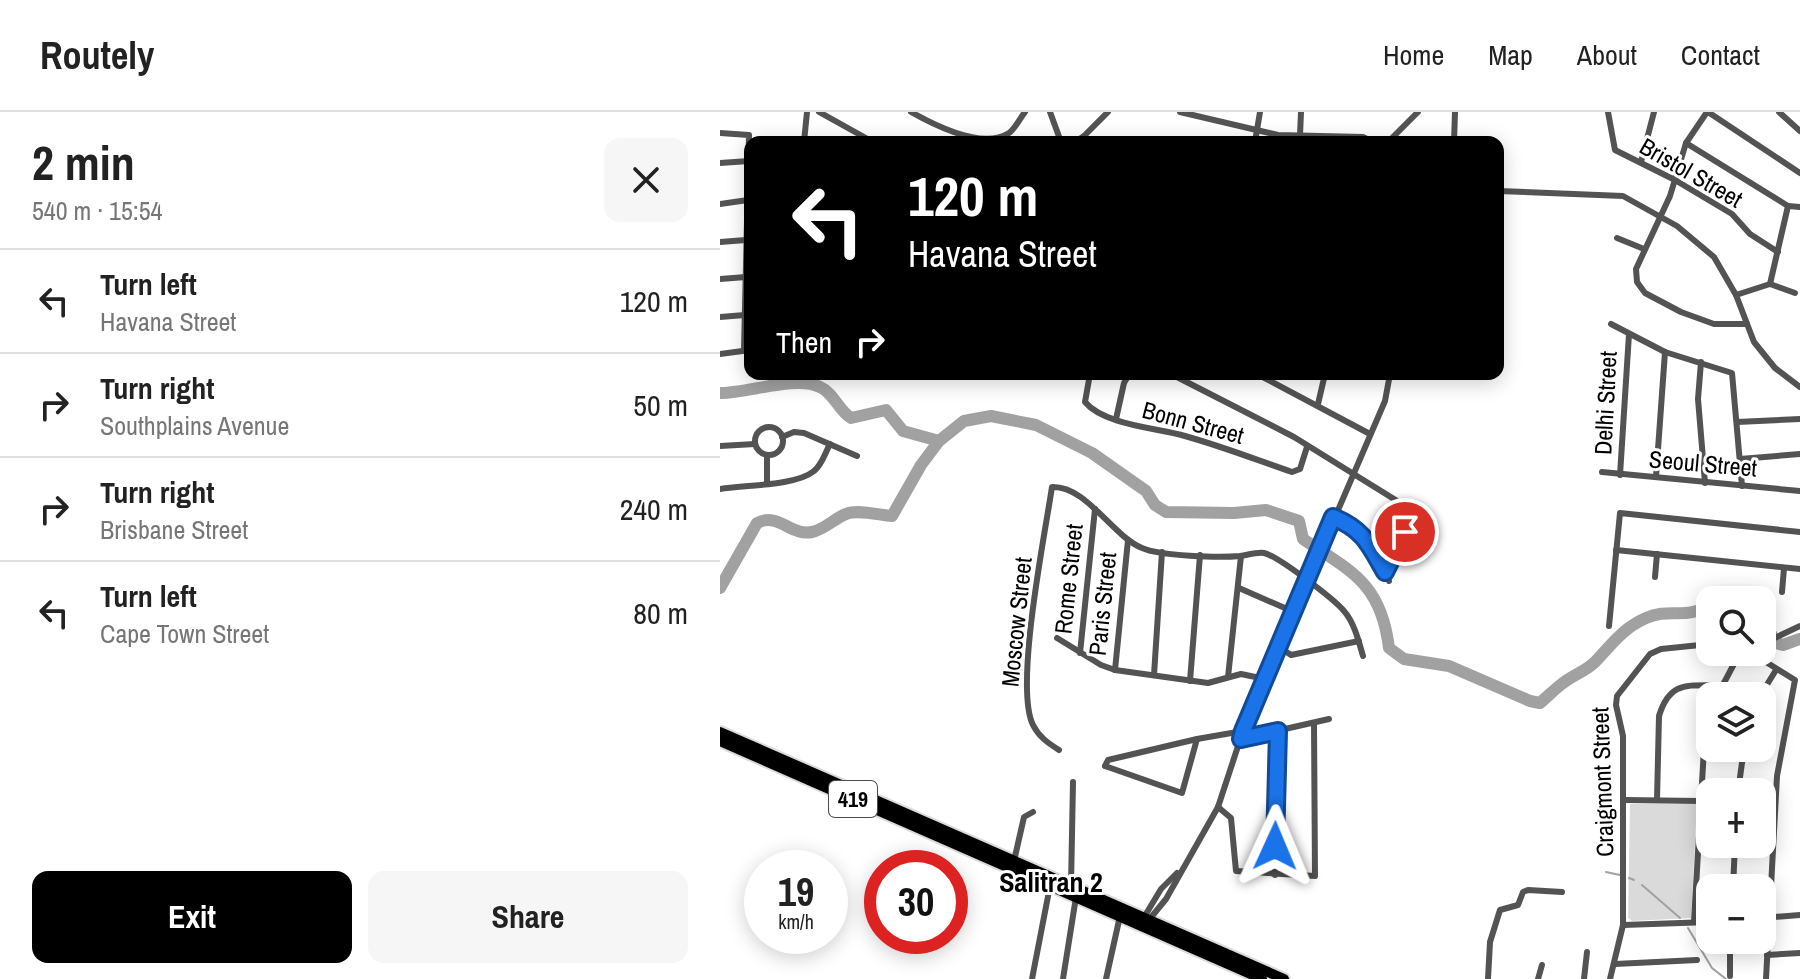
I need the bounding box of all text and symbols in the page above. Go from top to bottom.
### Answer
text: Routely [40,30,154,81]
text: Home [1383,36,1444,74]
text: Map [1488,36,1533,74]
text: About [1577,36,1637,74]
text: Contact [1681,36,1760,74]
text: 2 min [32,130,135,195]
street label: Bristol Street [1634,130,1749,215]
button: close [604,138,688,222]
text: 120 m [908,158,1038,233]
icon: left [776,168,880,272]
text: 540 m · 15:54 [32,193,162,228]
text: Havana Street [908,230,1097,278]
text: Turn left [100,264,197,304]
icon: left [32,279,76,323]
text: 120 m [620,281,688,321]
text: Havana Street [100,304,236,339]
icon: right [848,320,892,364]
text: Then [776,322,832,362]
street label: Delhi Street [1586,350,1624,456]
text: Turn right [100,368,214,408]
icon: right [32,383,76,427]
text: 50 m [633,385,688,425]
street label: Bonn Street [1139,393,1248,451]
text: Southplains Avenue [100,408,289,443]
street label: Seoul Street [1648,442,1759,484]
text: Turn right [100,472,214,512]
icon: right [32,487,76,531]
text: 240 m [620,489,688,529]
pin [1371,498,1439,566]
icon: arrive [1383,510,1427,554]
text: Brisbane Street [100,512,248,547]
street label: Rome Street [1046,522,1090,636]
street label: Paris Street [1081,550,1123,657]
street label: Moscow Street [993,555,1039,688]
text: Turn left [100,576,197,616]
map controls [1696,586,1776,954]
button: search [1696,586,1776,666]
icon: left [32,591,76,635]
text: 80 m [633,593,688,633]
text: Cape Town Street [100,616,269,651]
button: layers [1696,682,1776,762]
street label: Craigmont Street [1583,706,1621,857]
button: + [1696,778,1776,858]
road number: 419 [829,781,877,817]
position arrow [1233,804,1317,888]
speed limit sign: 30 [864,850,968,954]
district label: Salitran 2 [999,863,1103,901]
text: 19 [778,865,814,918]
button: Exit [32,871,352,963]
button: Share [368,871,688,963]
button: − [1696,874,1776,954]
text: km/h [778,908,814,935]

